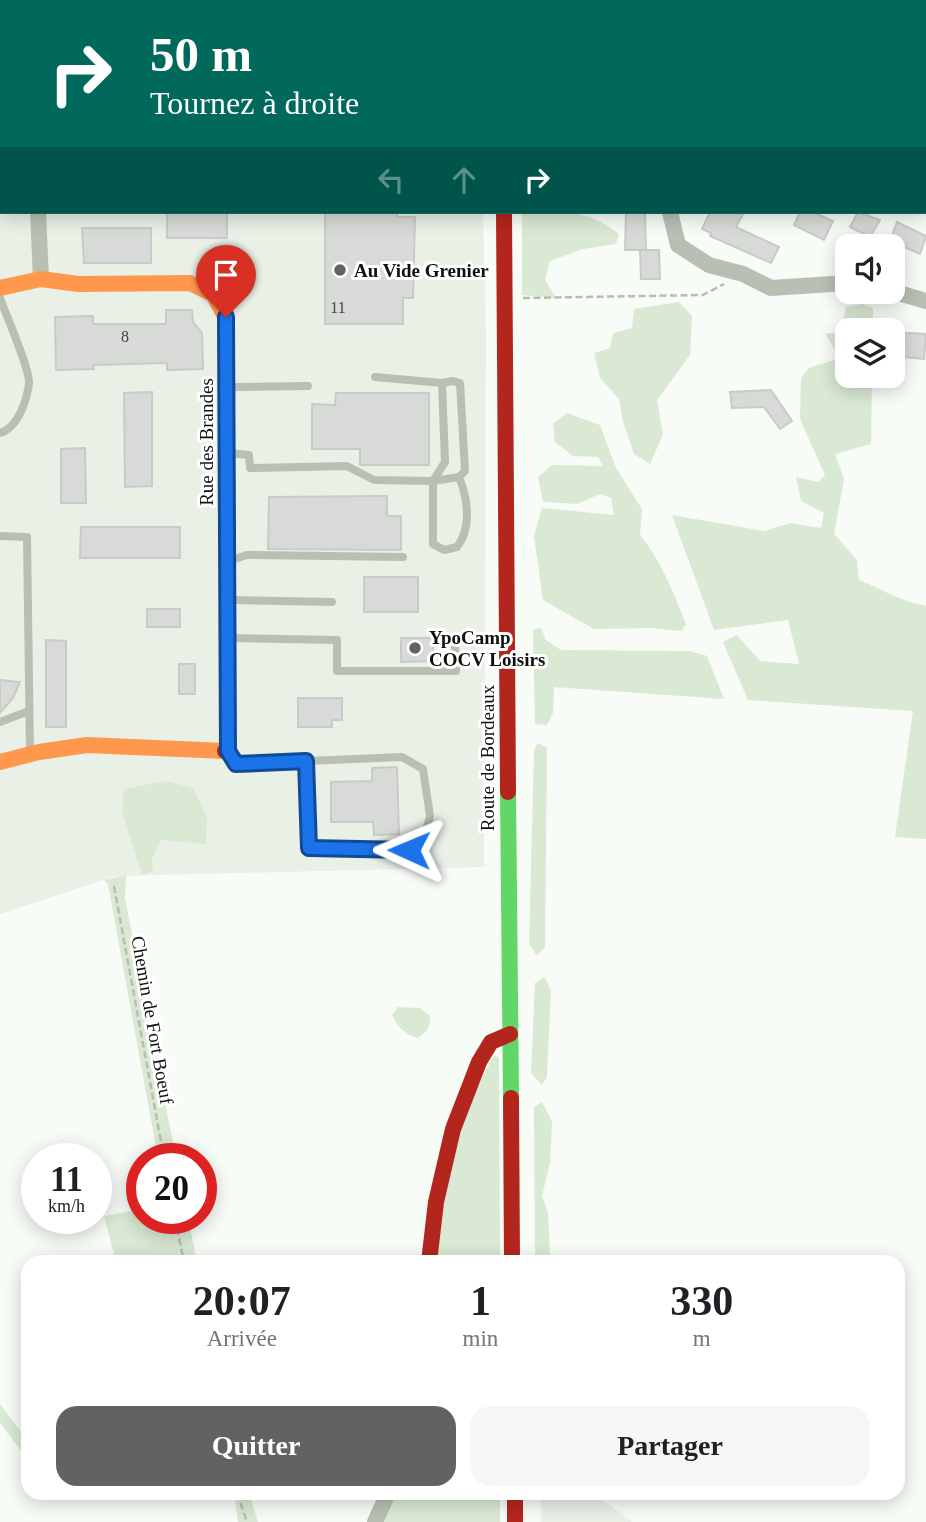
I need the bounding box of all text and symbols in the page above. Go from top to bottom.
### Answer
text: 50 m [150,27,252,82]
icon: right [35,28,126,119]
text: Tournez à droite [150,85,359,121]
icon: left [372,161,410,199]
icon: ahead [445,161,483,199]
icon: right [518,161,556,199]
map controls [835,234,905,388]
button: sound [835,234,905,304]
pin [196,245,256,317]
icon: arrive [207,256,245,294]
place label: Au Vide Grenier [354,260,489,281]
marker: Au Vide Grenier [332,262,348,278]
house number: 11 [330,299,346,316]
button: layers [835,318,905,388]
house number: 8 [121,328,129,345]
street label: Rue des Brandes [196,378,217,506]
place label: YpoCamp COCV Loisirs [429,627,545,670]
marker: YpoCamp COCV Loisirs [407,640,423,656]
street label: Route de Bordeaux [477,684,498,831]
position arrow [372,813,446,887]
street label: Chemin de Fort Boeuf [127,934,178,1107]
speed limit sign: 20 [126,1143,217,1234]
text: 11 [50,1160,83,1199]
text: km/h [48,1196,85,1216]
text: 20:07 [193,1278,291,1324]
text: 1 [470,1278,491,1324]
text: 330 [670,1278,733,1324]
text: Arrivée [207,1326,277,1351]
text: min [463,1326,498,1351]
text: m [693,1326,711,1351]
button: Quitter [56,1406,456,1486]
button: Partager [470,1406,870,1486]

